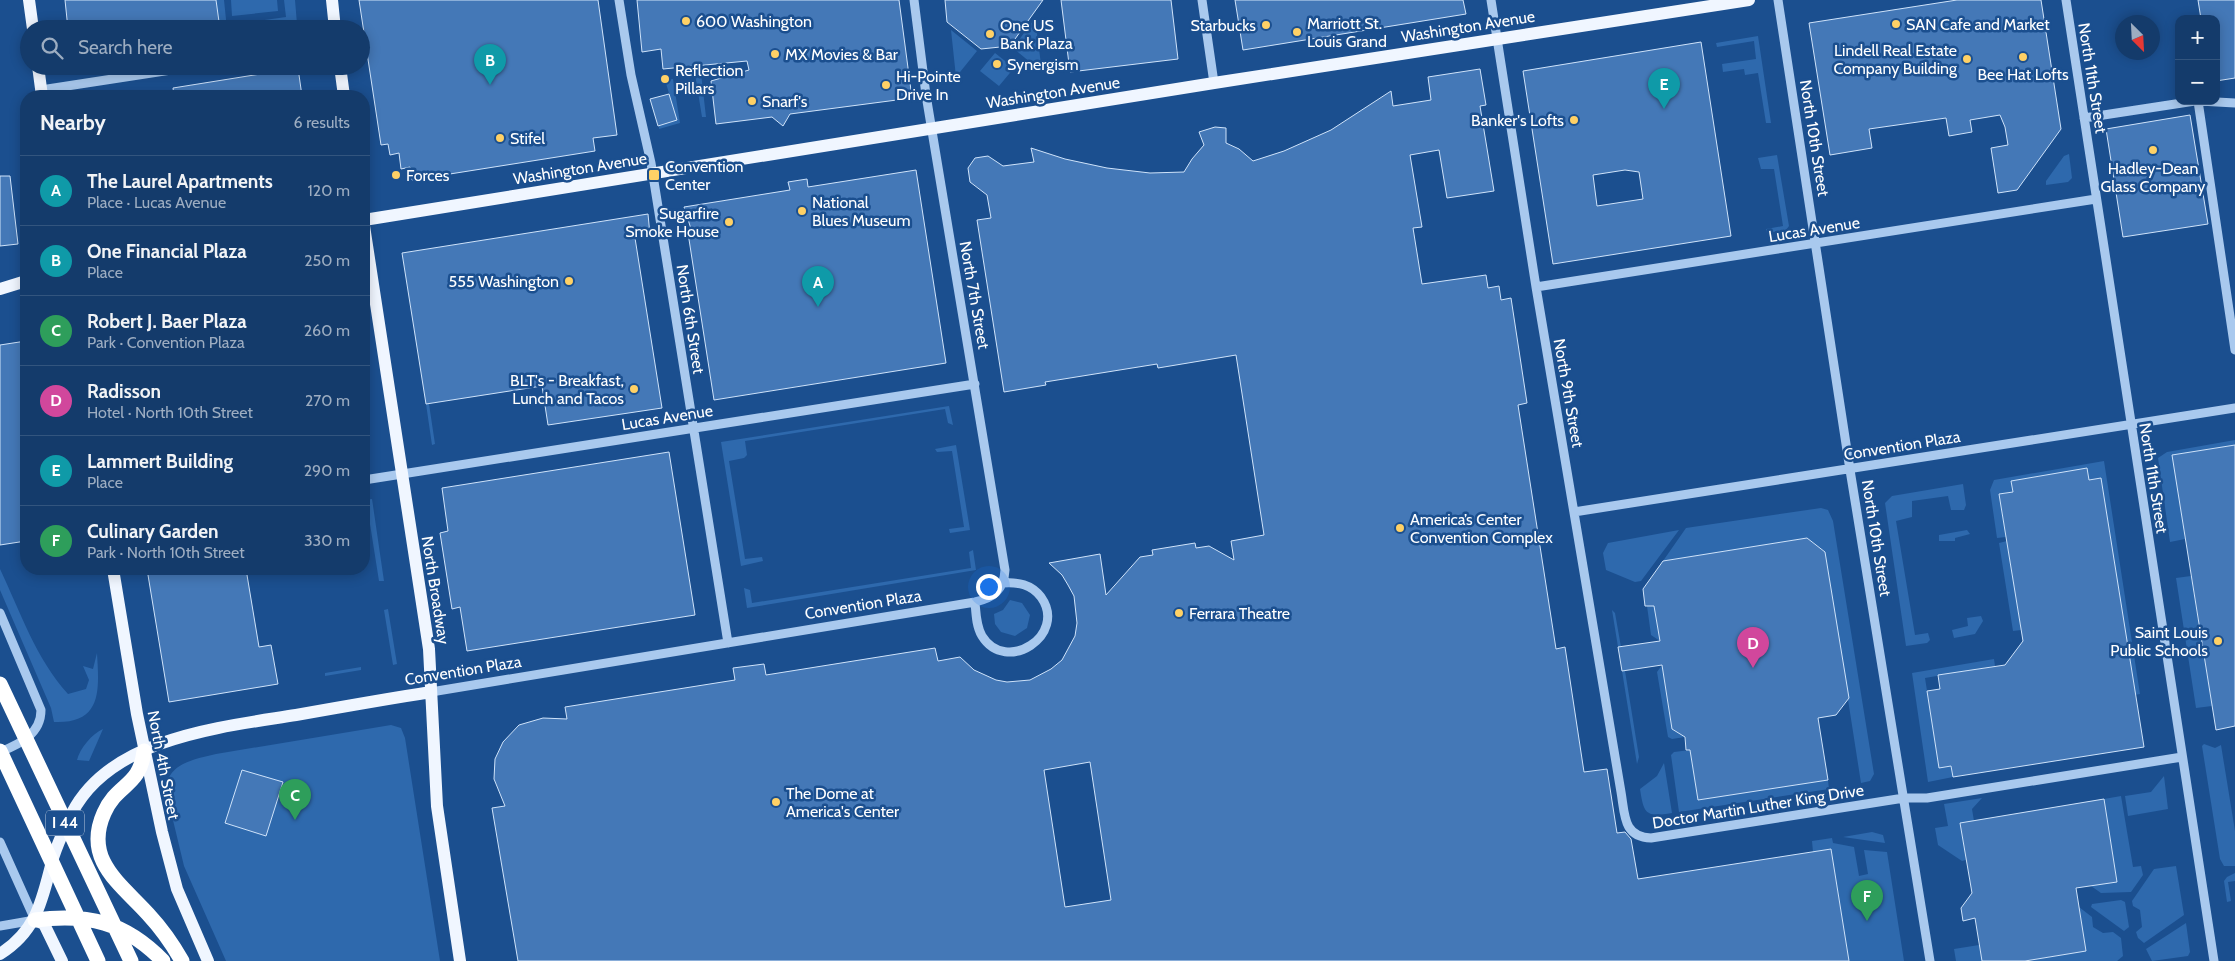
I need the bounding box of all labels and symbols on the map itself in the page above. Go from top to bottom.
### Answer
street label: Washington Avenue [1400,7,1536,46]
place label: 600 Washington [696,12,812,31]
place label: Marriott St. Louis Grand [1307,14,1387,51]
marker: 600 Washington [680,15,692,27]
place label: SAN Cafe and Market [1906,15,2050,34]
north arrow [2115,15,2160,60]
place label: One US Bank Plaza [1000,16,1073,53]
place label: Starbucks [1190,16,1256,35]
marker: SAN Cafe and Market [1890,18,1902,30]
marker: Starbucks [1260,19,1272,31]
street label: North 11th Street [2074,21,2111,135]
marker: Marriott St. Louis Grand [1291,26,1303,38]
marker: One US Bank Plaza [984,28,996,40]
place label: Lindell Real Estate Company Building [1833,41,1958,78]
pin: B [474,44,506,85]
place label: MX Movies & Bar [785,45,899,64]
marker: MX Movies & Bar [769,48,781,60]
marker: Bee Hat Lofts [2017,51,2029,63]
marker: Lindell Real Estate Company Building [1961,53,1973,65]
place label: Synergism [1007,55,1079,74]
marker: Synergism [991,58,1003,70]
place label: Reflection Pillars [675,61,744,98]
place label: Bee Hat Lofts [1977,65,2069,84]
place label: Hi-Pointe Drive In [896,67,961,104]
pin: E [1648,68,1680,109]
marker: Reflection Pillars [659,73,671,85]
street label: Washington Avenue [985,73,1121,112]
street label: North 10th Street [1796,78,1833,198]
marker: Hi-Pointe Drive In [880,79,892,91]
place label: Snarf's [762,92,808,111]
marker: Snarf's [746,95,758,107]
place label: Banker's Lofts [1471,111,1564,130]
marker: Banker's Lofts [1568,114,1580,126]
place label: Stifel [510,129,545,148]
marker: Stifel [494,132,506,144]
marker: Hadley-Dean Glass Company [2147,144,2159,156]
street label: Washington Avenue [512,149,648,188]
place label: Convention Center [665,157,743,194]
place label: Hadley-Dean Glass Company [2101,159,2205,196]
place label: Forces [406,166,450,185]
marker: Convention Center [647,168,661,182]
marker: Forces [390,169,402,181]
place label: National Blues Museum [812,193,910,230]
place label: Sugarfire Smoke House [625,204,719,241]
marker: National Blues Museum [796,205,808,217]
street label: Lucas Avenue [1767,213,1861,246]
marker: Sugarfire Smoke House [723,216,735,228]
street label: North 7th Street [956,240,993,351]
street label: North 6th Street [672,263,709,376]
pin: A [802,266,834,307]
place label: 555 Washington [449,272,559,291]
marker: 555 Washington [563,275,575,287]
street label: North 9th Street [1550,337,1588,450]
place label: BLT's - Breakfast, Lunch and Tacos [510,371,624,408]
marker: BLT's - Breakfast, Lunch and Tacos [628,383,640,395]
street label: Lucas Avenue [620,401,714,434]
street label: North 11th Street [2135,421,2172,535]
street label: Convention Plaza [1842,427,1962,464]
street label: North 10th Street [1858,478,1895,598]
place label: America’s Center Convention Complex [1410,510,1553,547]
marker: America’s Center Convention Complex [1394,522,1406,534]
street label: North Broadway [418,535,453,645]
your location [976,574,1002,600]
street label: Convention Plaza [803,586,923,623]
place label: Ferrara Theatre [1189,604,1290,623]
marker: Ferrara Theatre [1173,607,1185,619]
place label: Saint Louis Public Schools [2110,623,2208,660]
pin: D [1737,627,1769,668]
marker: Saint Louis Public Schools [2212,635,2224,647]
street label: Convention Plaza [403,652,523,689]
street label: North 4th Street [144,709,184,822]
pin: C [279,779,311,820]
street label: Doctor Martin Luther King Drive [1651,780,1865,833]
place label: The Dome at America's Center [786,784,900,821]
marker: The Dome at America's Center [770,796,782,808]
road number: I 44 [46,810,84,836]
pin: F [1851,880,1883,921]

